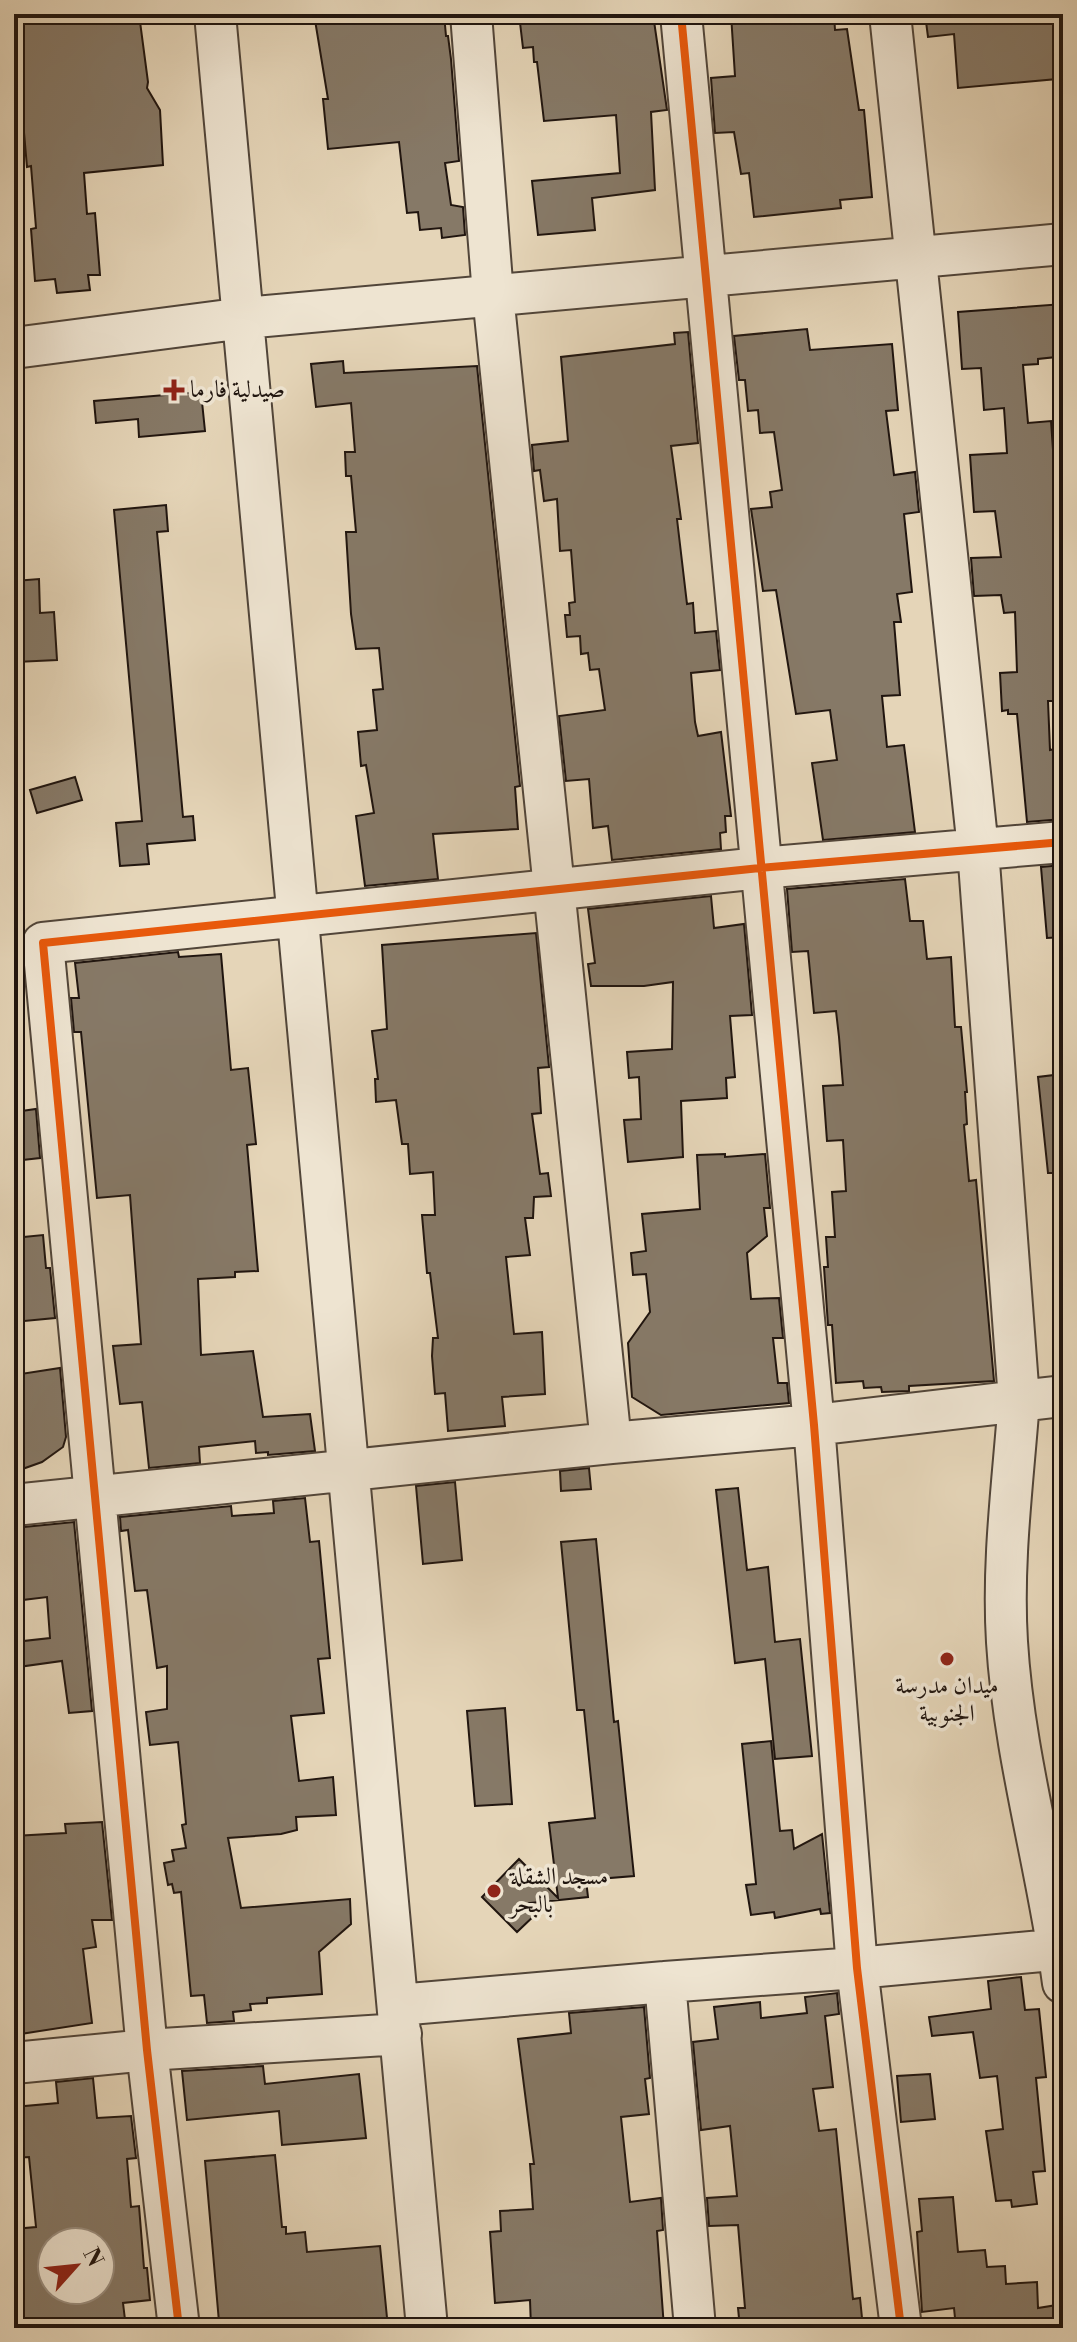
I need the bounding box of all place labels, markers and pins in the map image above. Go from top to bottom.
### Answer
place label: صيدلية فارما [190,375,285,405]
marker: صيدلية فارما [165,381,183,399]
marker: ميدان مدرسة الجنوبية [938,1650,956,1668]
place label: ميدان مدرسة الجنوبية [895,1671,999,1729]
place label: مسجد الشقلة بالبحر [507,1862,608,1920]
marker: مسجد الشقلة بالبحر [485,1882,503,1900]

